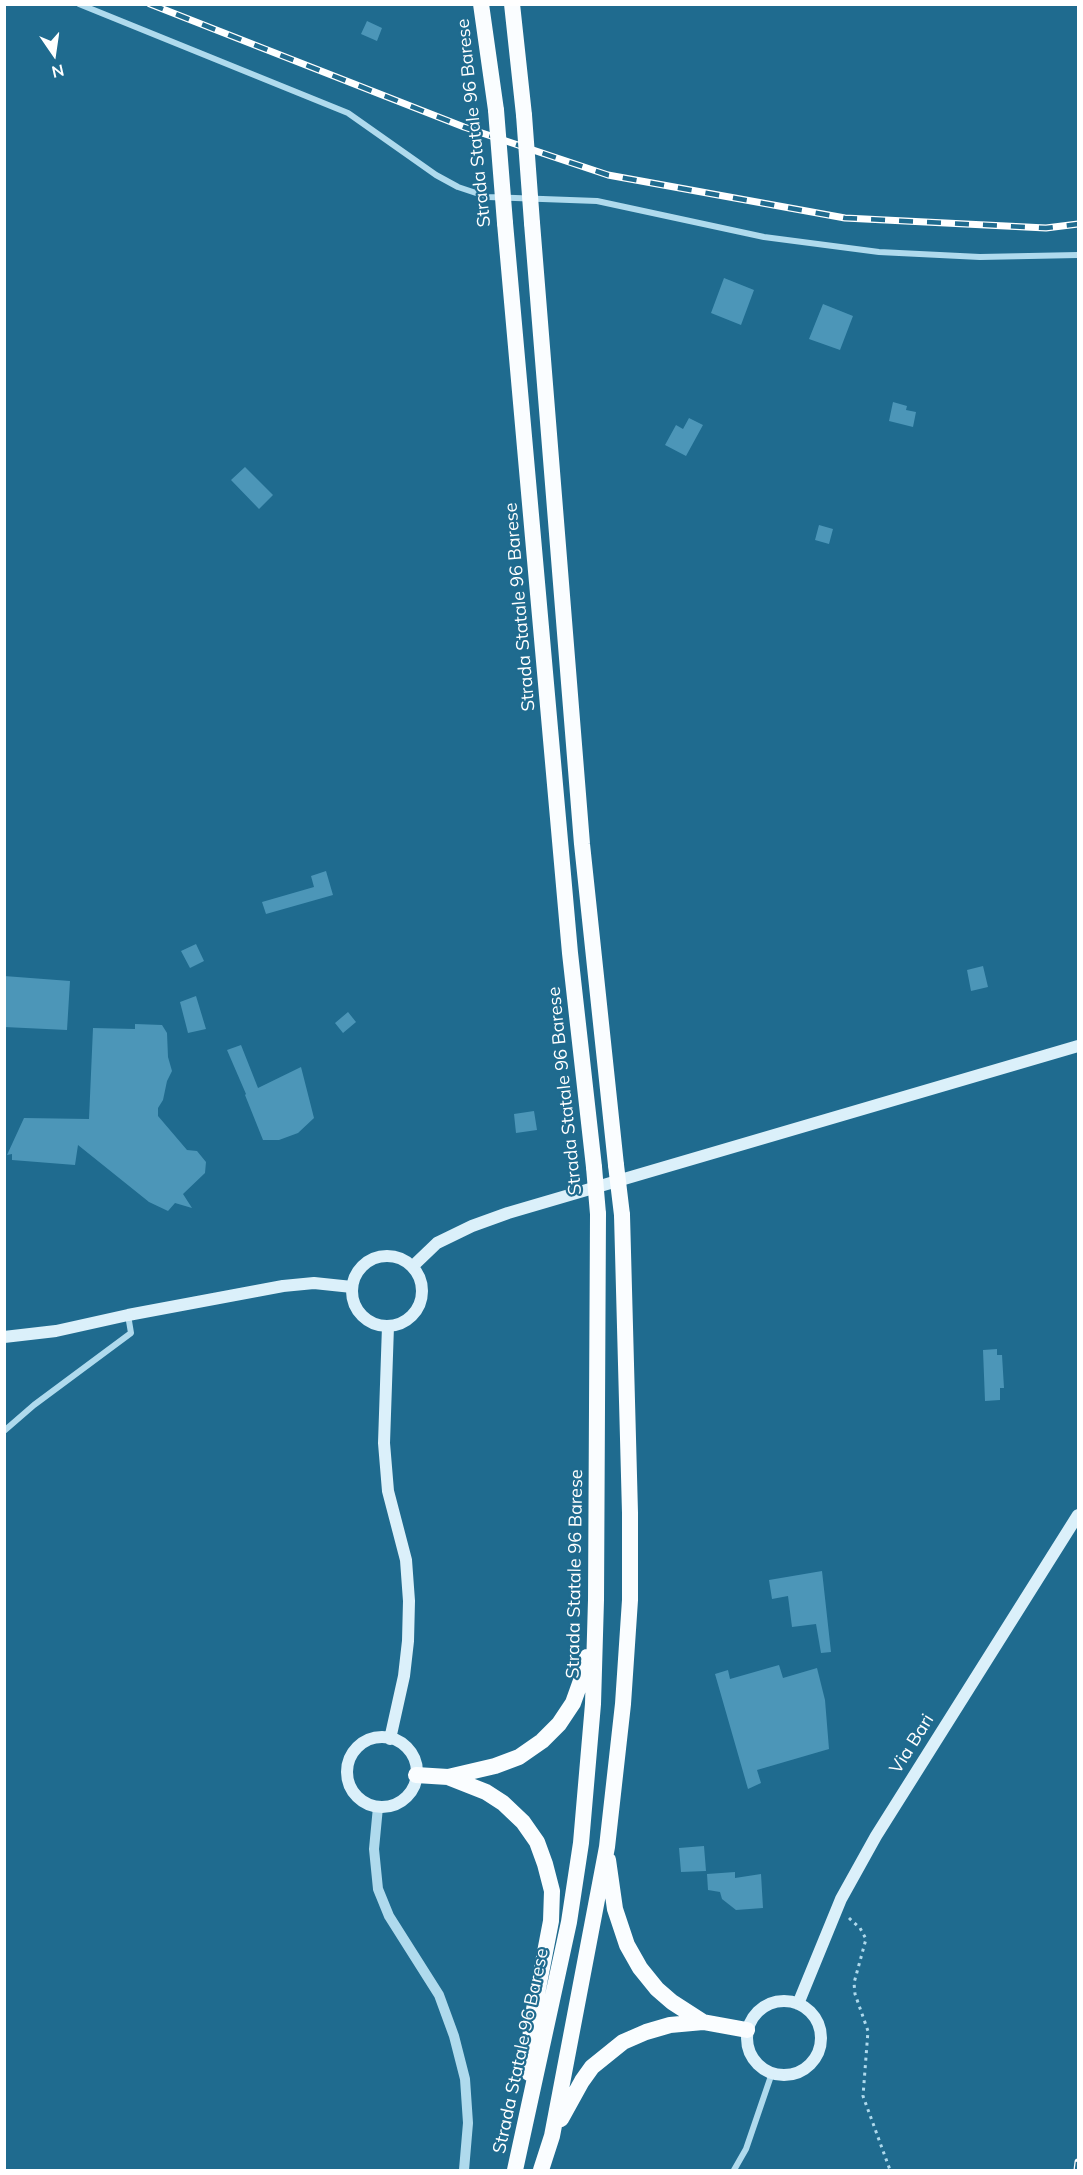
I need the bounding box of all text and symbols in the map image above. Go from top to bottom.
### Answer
street label: Strada Statale 96 Barese [452,18,496,228]
north arrow [24,24,84,84]
text: N [50,60,66,83]
street label: Strada Statale 96 Barese [500,502,540,712]
street label: Strada Statale 96 Barese [543,986,587,1196]
street label: Strada Statale 96 Barese [562,1469,588,1679]
street label: Via Bari [885,1710,939,1778]
street label: Strada Statale 96 Barese [489,1946,553,2156]

